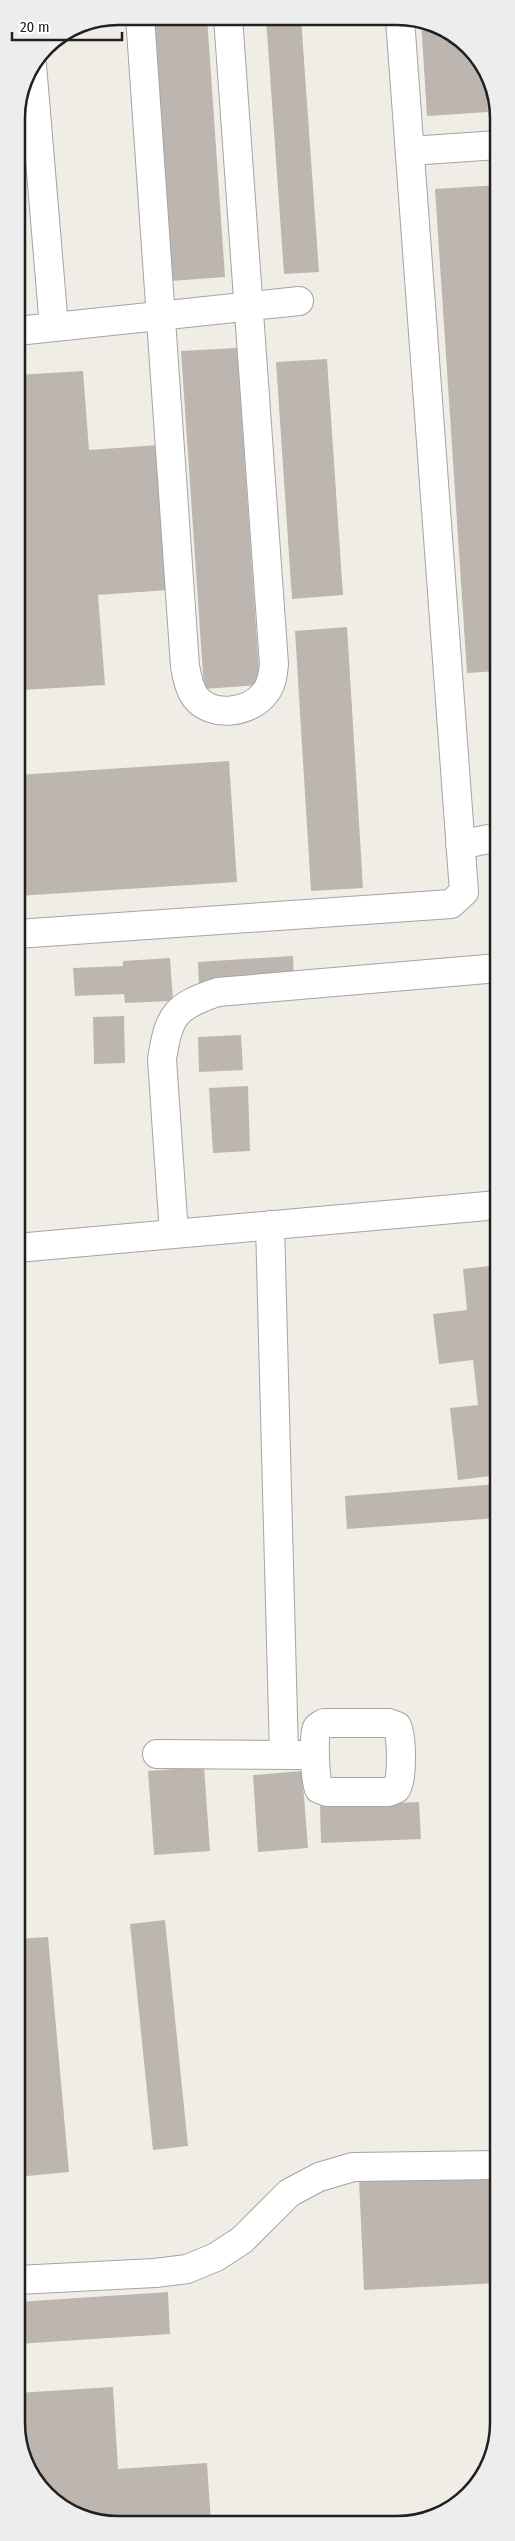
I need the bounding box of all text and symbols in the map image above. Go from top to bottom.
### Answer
scale bar [12,10,122,42]
text: 20 m [20,18,50,36]

